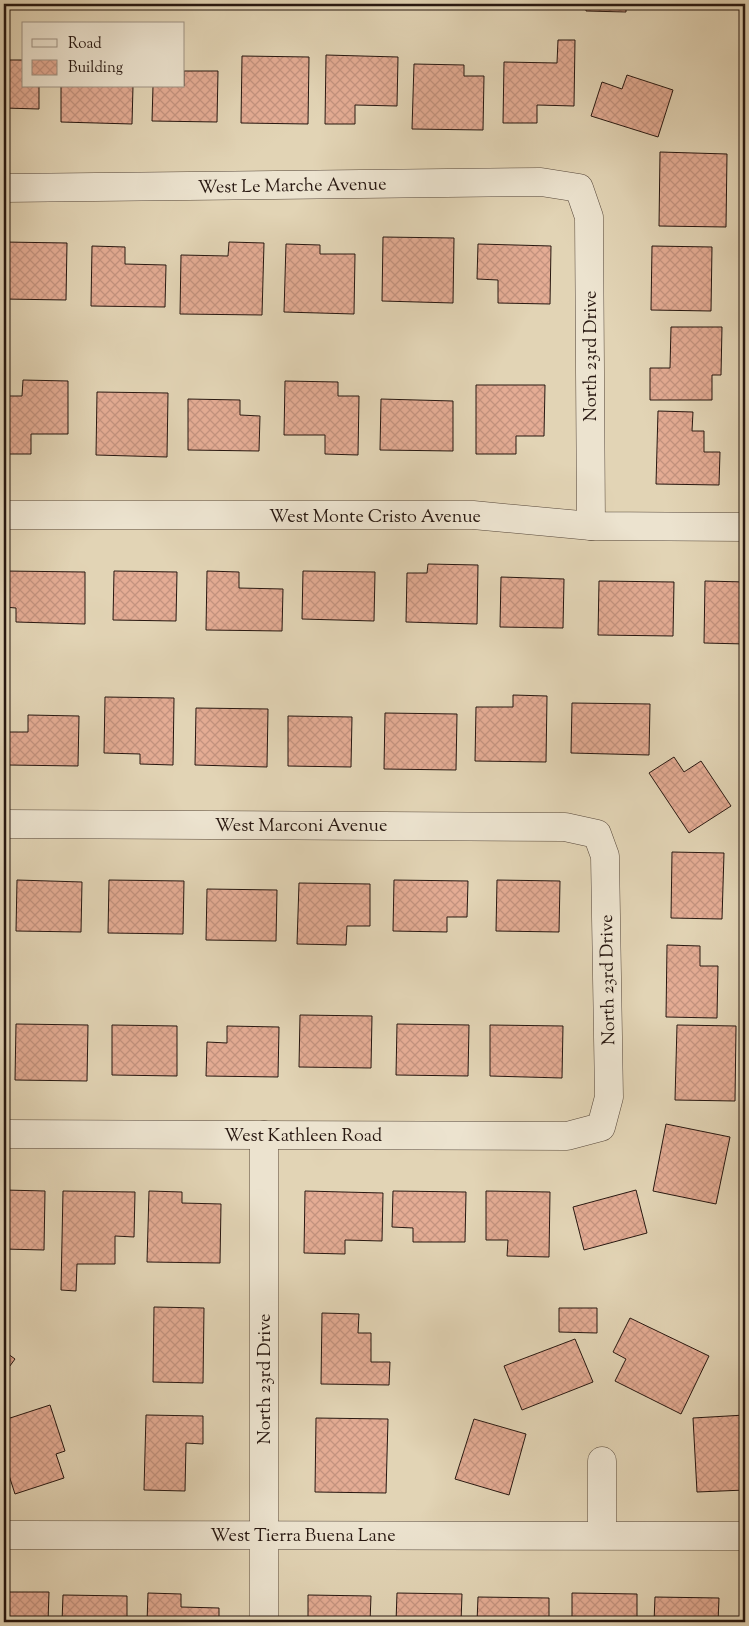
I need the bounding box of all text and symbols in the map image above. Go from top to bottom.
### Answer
legend [22,22,185,88]
text: Road [68,34,102,55]
text: Building [68,58,123,79]
street label: West Le Marche Avenue [197,172,387,202]
street label: North 23rd Drive [579,291,605,421]
street label: West Monte Cristo Avenue [269,505,481,531]
street label: West Marconi Avenue [215,814,387,840]
street label: North 23rd Drive [595,914,623,1046]
street label: West Kathleen Road [224,1124,382,1150]
street label: North 23rd Drive [253,1314,279,1444]
street label: West Tierra Buena Lane [210,1524,396,1550]

